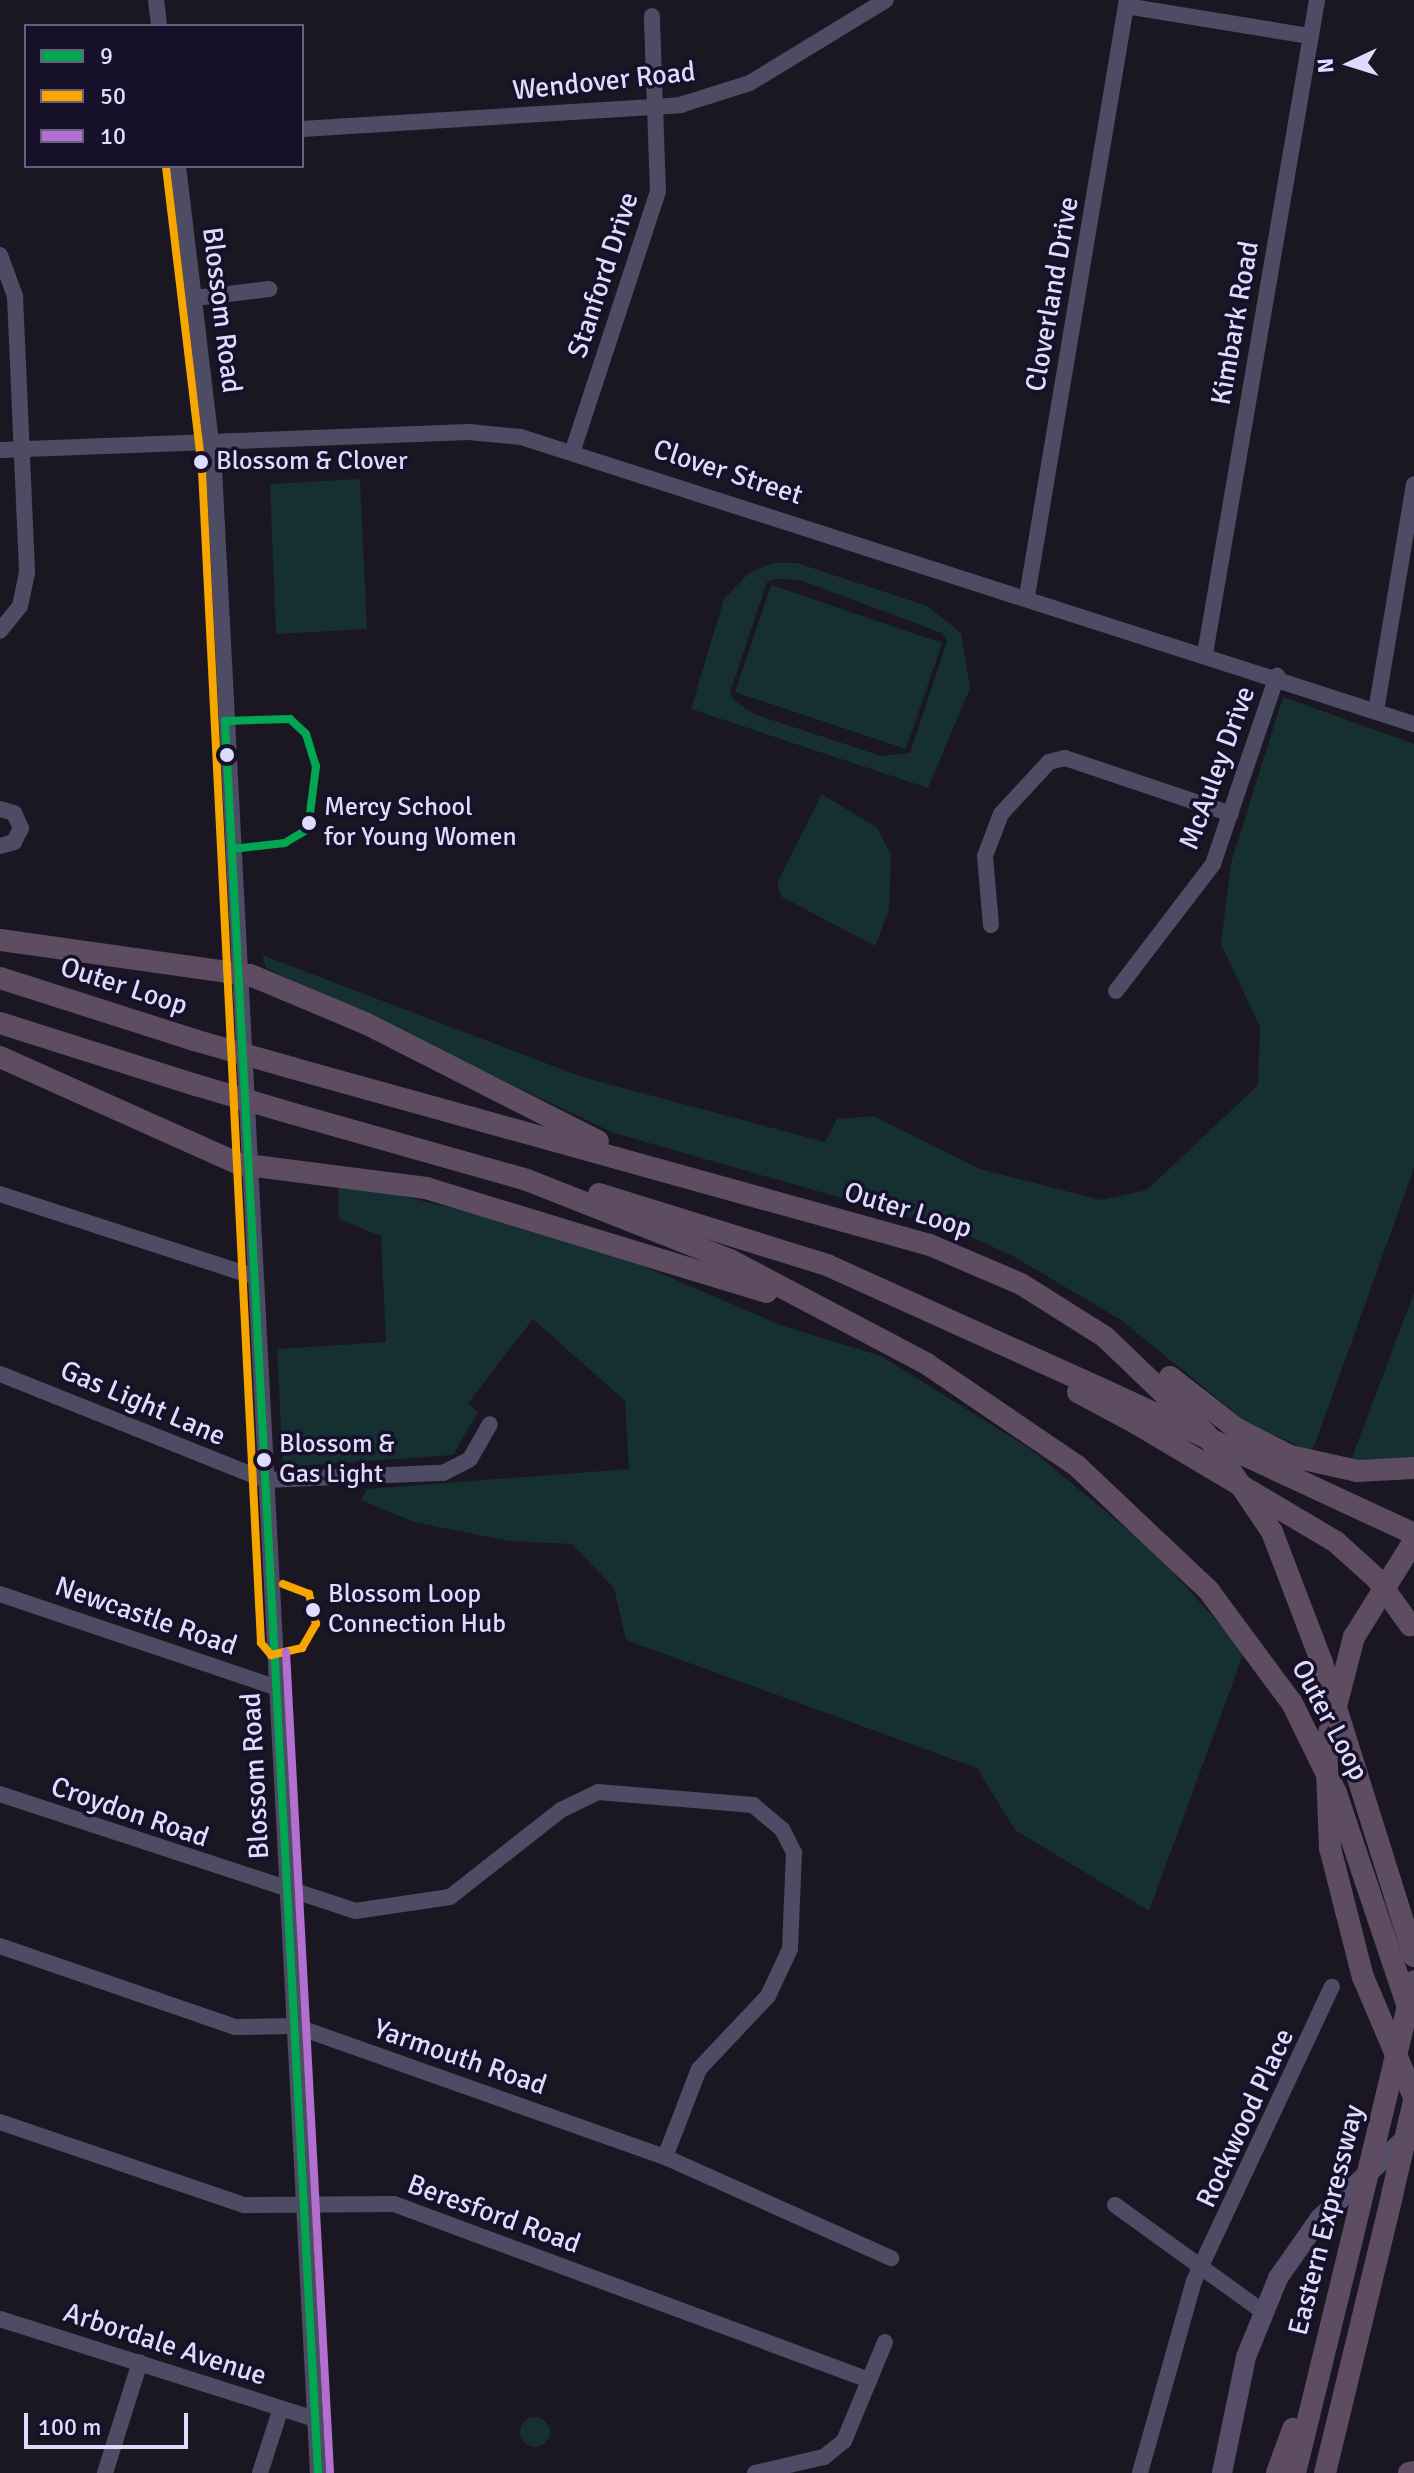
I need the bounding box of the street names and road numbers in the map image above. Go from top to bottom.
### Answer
street label: Wendover Road [511,55,697,107]
street label: Stanford Drive [560,188,646,362]
street label: Cloverland Drive [1018,194,1086,394]
street label: Blossom Road [195,225,249,395]
street label: Kimbark Road [1204,238,1266,408]
street label: Clover Street [649,432,807,512]
street label: McAuley Drive [1172,682,1262,854]
street label: Outer Loop [56,950,192,1022]
street label: Outer Loop [840,1175,976,1245]
street label: Gas Light Lane [55,1353,231,1453]
street label: Newcastle Road [51,1569,241,1663]
street label: Outer Loop [1284,1654,1376,1786]
street label: Blossom Road [234,1692,276,1860]
street label: Croydon Road [47,1769,213,1855]
street label: Yarmouth Road [369,2012,551,2102]
street label: Rockwood Place [1189,2023,1301,2213]
street label: Eastern Expressway [1281,2101,1371,2339]
street label: Beresford Road [403,2167,585,2261]
street label: Arbordale Avenue [59,2295,271,2393]

